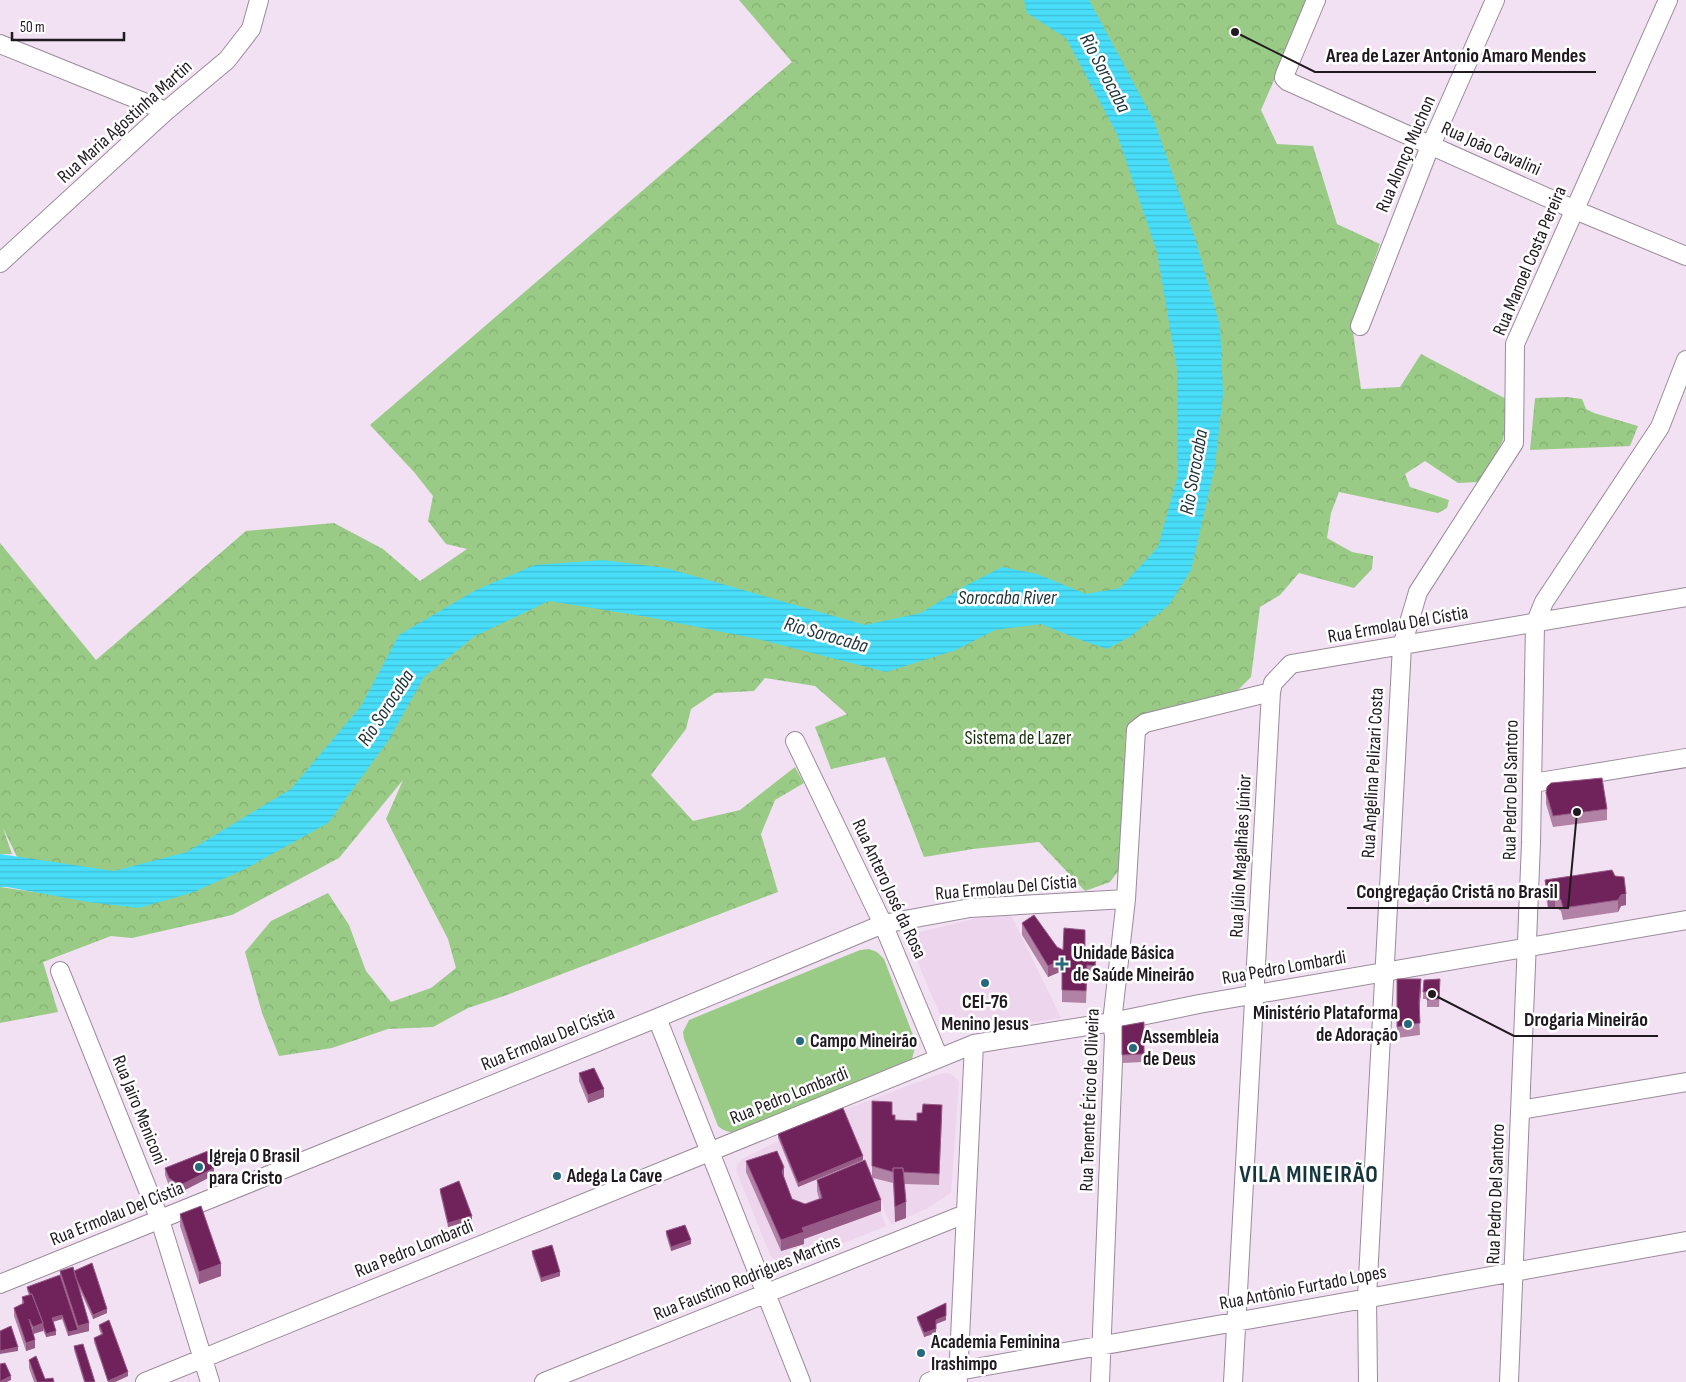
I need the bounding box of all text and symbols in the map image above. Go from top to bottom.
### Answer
scale bar [12,10,125,42]
text: 50 m [20,18,45,37]
water label: Rio Sorocaba [1074,29,1136,117]
callout: Area de Lazer Antonio Amaro Mendes [1315,37,1596,72]
text: Area de Lazer Antonio Amaro Mendes [1325,44,1586,68]
street label: Rua Maria Agostinha Martin [53,55,197,189]
street label: Rua Alonço Muchon [1371,92,1441,216]
street label: Rua João Cavalini [1438,117,1544,181]
street label: Rua Manoel Costa Pereira [1488,183,1572,339]
water label: Rio Sorocaba [1175,428,1213,516]
water label: Sorocaba River [958,586,1058,610]
street label: Rua Ermolau Del Cístia [1326,601,1470,649]
water label: Rio Sorocaba [781,612,871,658]
water label: Rio Sorocaba [353,665,419,751]
street label: Rua Angelina Pelizari Costa [1357,687,1389,859]
street label: Rua Pedro Del Santoro [1498,720,1524,860]
park label: Sistema de Lazer [965,727,1072,750]
street label: Rua Júlio Magalhães Júnior [1225,773,1257,938]
street label: Rua Antero José da Rosa [847,816,931,962]
street label: Rua Ermolau Del Cístia [934,870,1078,906]
callout: Congregação Cristã no Brasil [1347,873,1568,908]
text: Congregação Cristã no Brasil [1356,880,1558,904]
place label: Unidade Básica de Saúde Mineirão [1073,942,1194,987]
street label: Rua Pedro Lombardi [1220,946,1348,990]
marker: Unidade Básica de Saúde Mineirão [1055,957,1069,971]
marker: CEI-76 Menino Jesus [979,977,991,989]
place label: CEI-76 Menino Jesus [941,991,1029,1036]
callout: Drogaria Mineirão [1514,1001,1658,1036]
street label: Rua Ermolau Del Cístia [478,1002,618,1076]
place label: Ministério Plataforma de Adoração [1253,1002,1398,1047]
street label: Rua Tenente Érico de Oliveira [1075,1008,1105,1192]
text: Drogaria Mineirão [1524,1008,1648,1032]
marker: Ministério Plataforma de Adoração [1402,1018,1414,1030]
place label: Assembleia de Deus [1142,1026,1219,1071]
place label: Campo Mineirão [810,1030,917,1053]
marker: Campo Mineirão [794,1035,806,1047]
marker: Assembleia de Deus [1127,1042,1139,1054]
street label: Rua Jairo Meniconi [107,1052,171,1168]
street label: Rua Pedro Lombardi [727,1062,851,1130]
street label: Rua Pedro Del Santoro [1482,1123,1510,1265]
place label: Igreja O Brasil para Cristo [209,1145,300,1190]
district label: VILA MINEIRÃO [1239,1160,1379,1189]
marker: Igreja O Brasil para Cristo [193,1161,205,1173]
place label: Adega La Cave [566,1165,662,1188]
marker: Adega La Cave [551,1170,563,1182]
street label: Rua Ermolau Del Cístia [47,1177,187,1251]
street label: Rua Pedro Lombardi [352,1215,476,1283]
street label: Rua Faustino Rodrigues Martins [650,1230,844,1326]
street label: Rua Antônio Furtado Lopes [1218,1260,1389,1315]
place label: Academia Feminina Irashimpo [930,1331,1060,1376]
marker: Academia Feminina Irashimpo [915,1347,927,1359]

